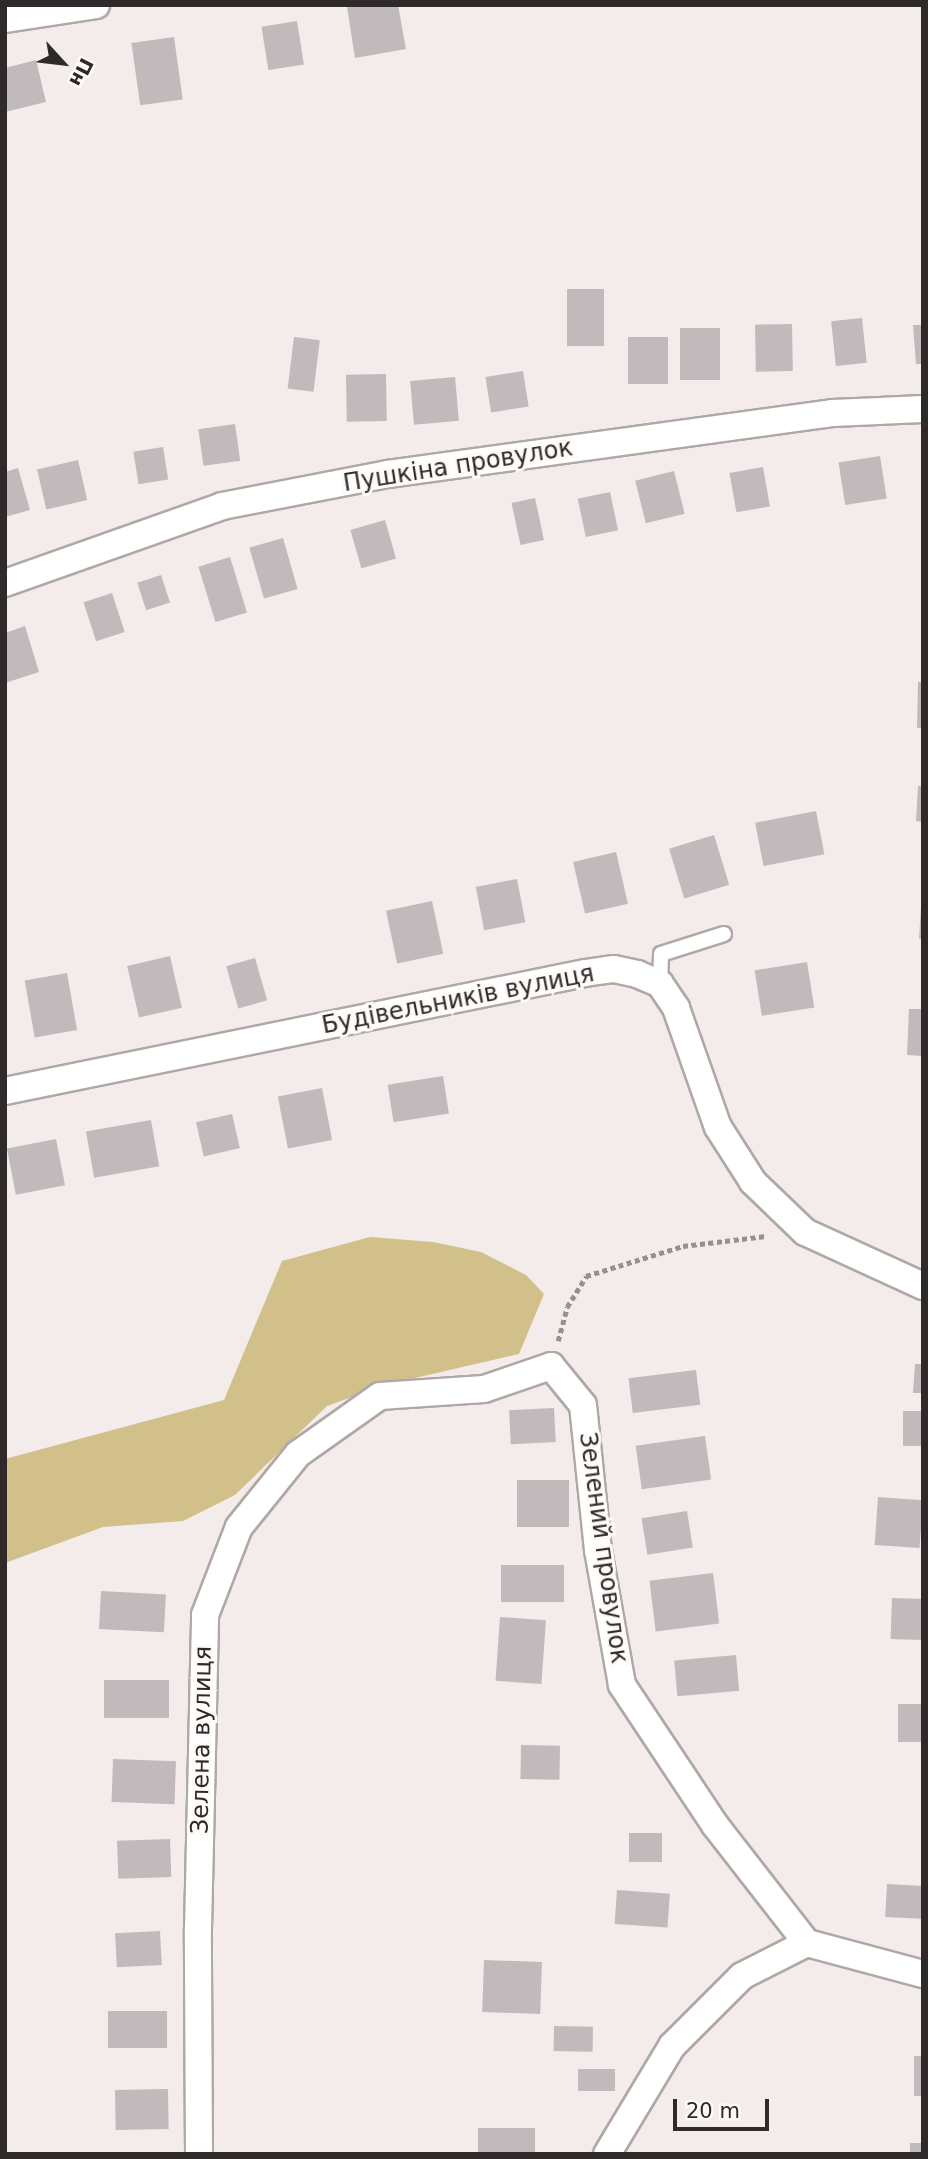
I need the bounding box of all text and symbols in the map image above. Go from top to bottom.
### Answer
north arrow [28,28,98,98]
text: Пн [65,55,98,90]
street label: Пушкіна провулок [341,434,575,498]
street label: Будівельників вулиця [319,959,597,1041]
street label: Зелений провулок [573,1431,633,1665]
street label: Зелена вулиця [186,1646,218,1834]
scale bar [676,2086,772,2130]
text: 20 m [686,2099,740,2123]

